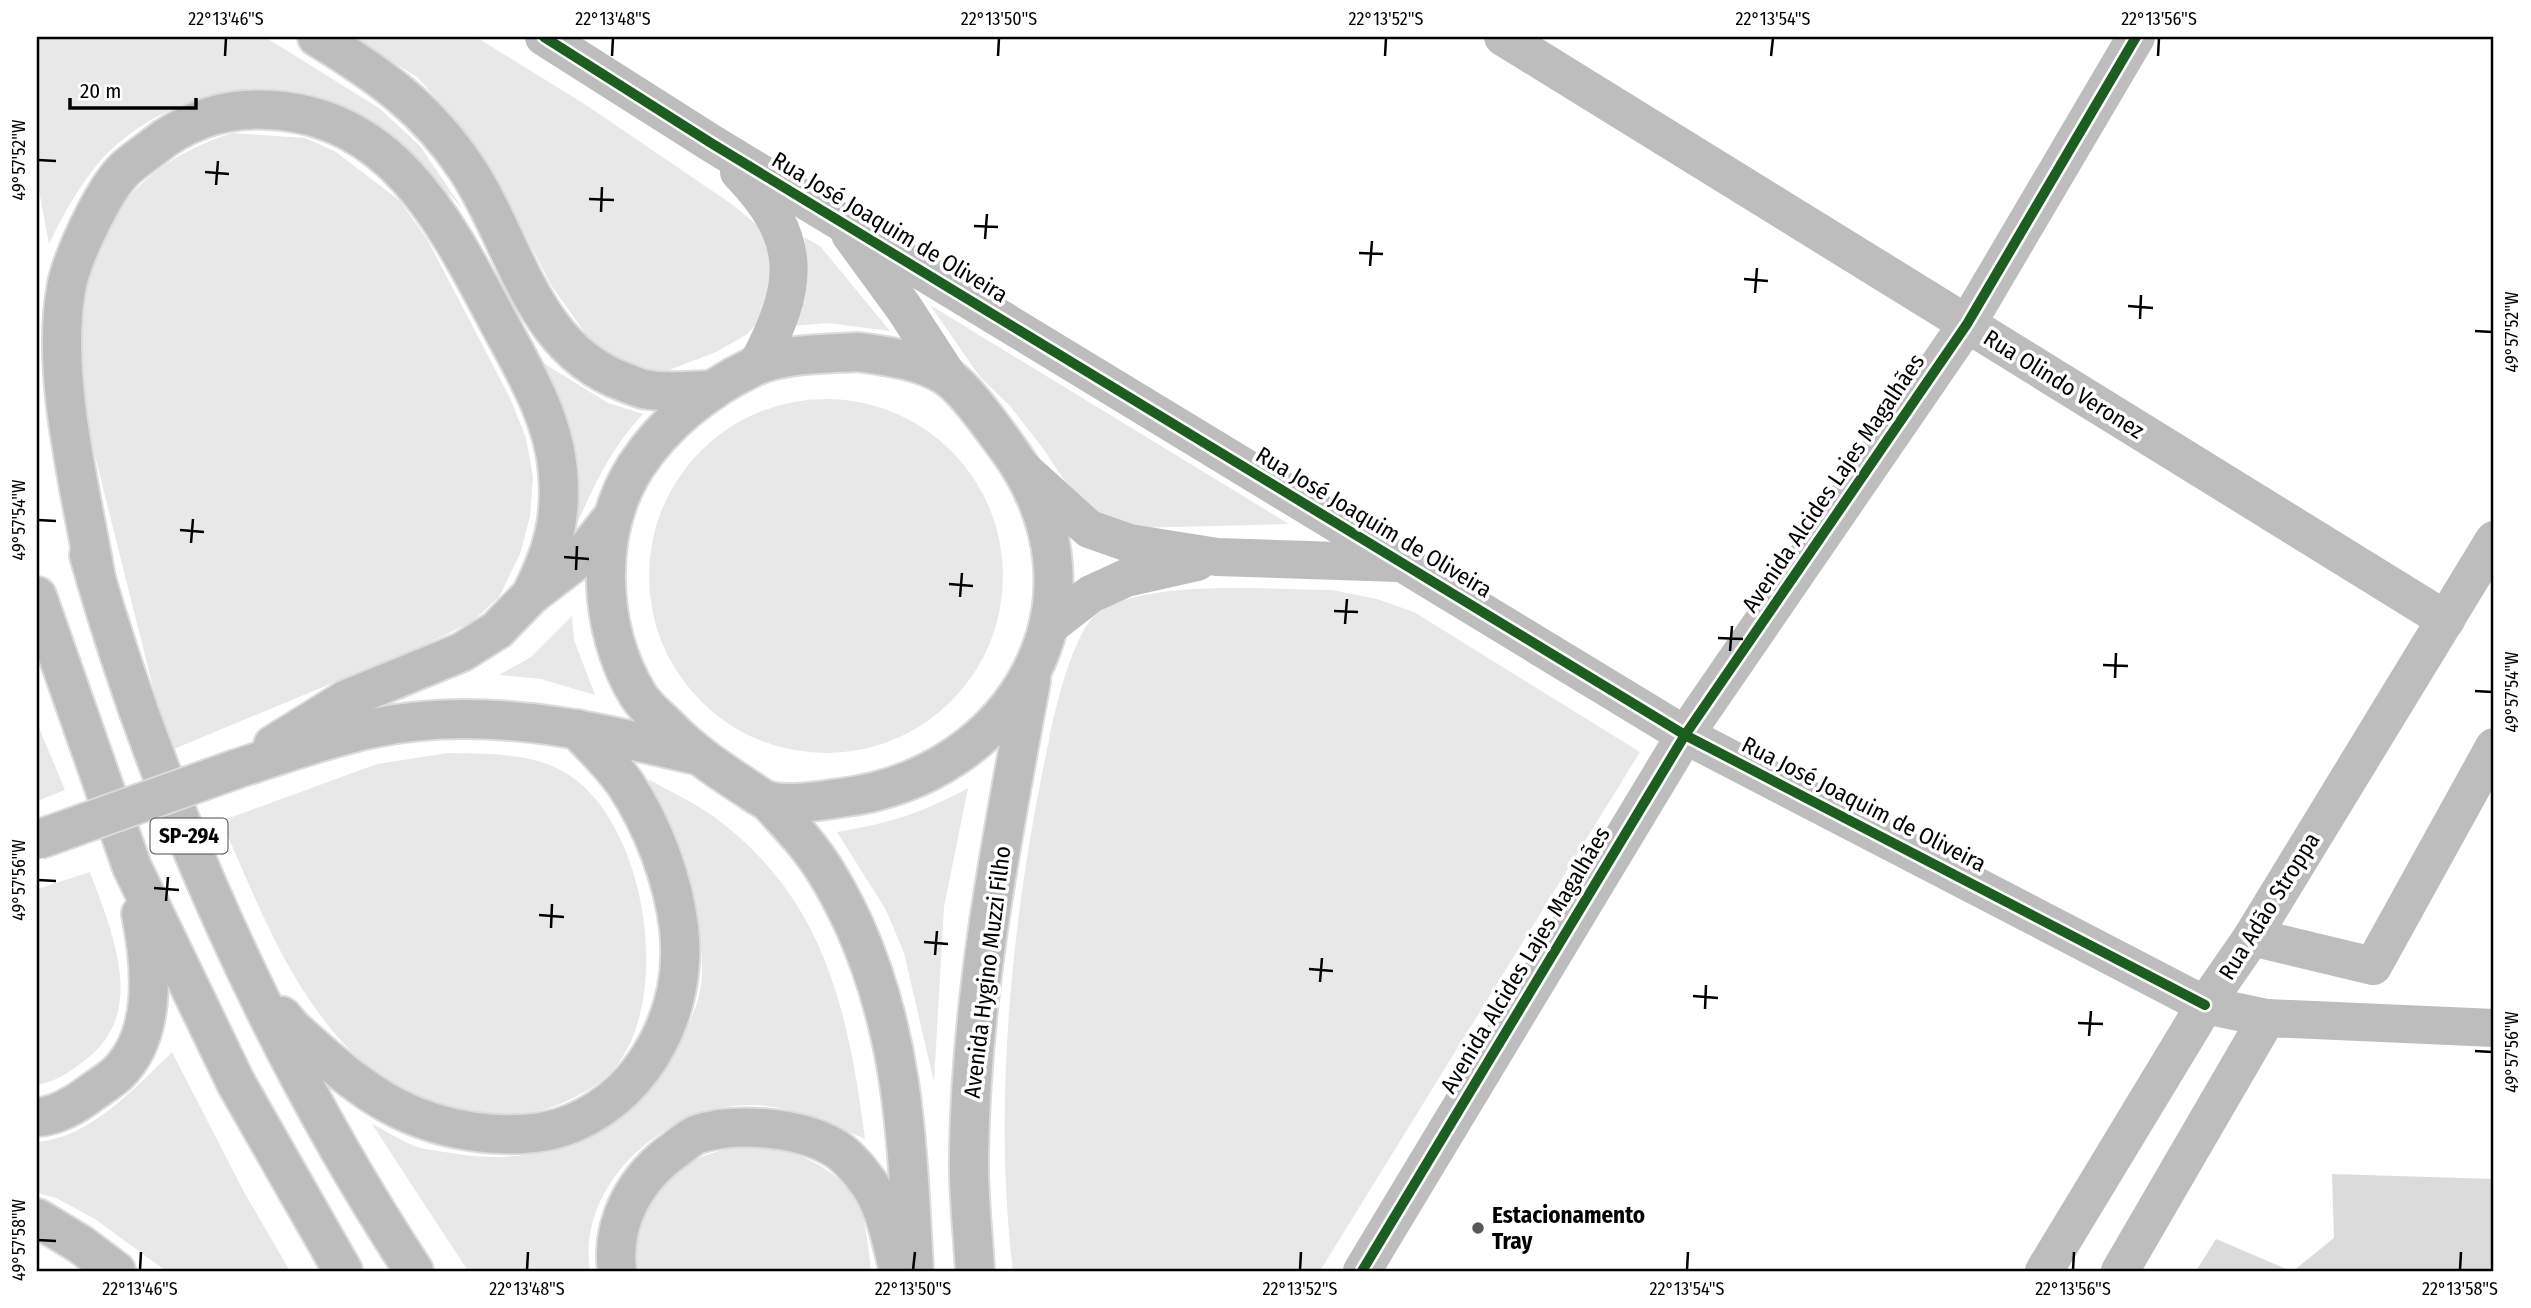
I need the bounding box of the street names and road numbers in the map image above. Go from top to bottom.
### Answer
street label: Rua José Joaquim de Oliveira [767,145,1013,309]
street label: Rua Olindo Veronez [1979,323,2149,445]
street label: Avenida Alcides Lajes Magalhães [1736,348,1930,618]
street label: Rua José Joaquim de Oliveira [1251,440,1497,604]
street label: Rua José Joaquim de Oliveira [1737,730,1991,878]
road number: SP-294 [150,818,228,854]
street label: Avenida Alcides Lajes Magalhães [1434,821,1616,1098]
street label: Rua Adão Stroppa [2213,827,2325,985]
street label: Avenida Hygino Muzzi Filho [958,844,1016,1100]

